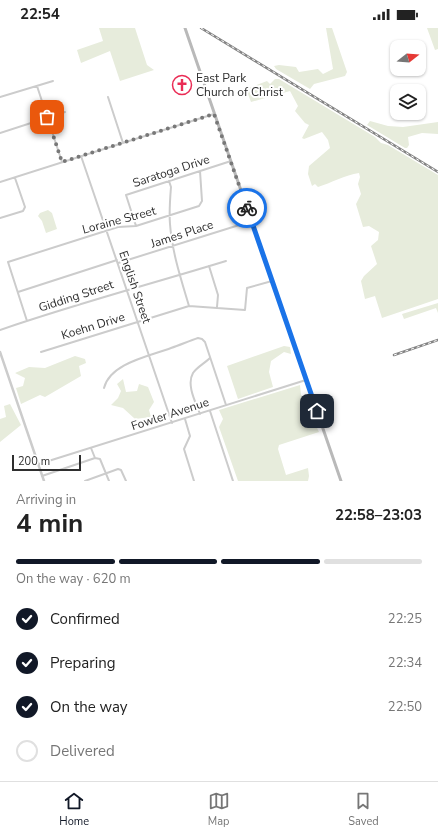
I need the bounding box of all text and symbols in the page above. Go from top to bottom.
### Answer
text: 22:54 [20,4,60,24]
north arrow [390,40,426,76]
map controls [390,40,426,120]
place label: East Park Church of Christ [196,70,284,100]
church icon: East Park Church of Christ [171,74,193,96]
button: layers [390,84,426,120]
pin [30,100,64,134]
icon: bag [36,106,58,128]
street label: Saratoga Drive [130,151,212,191]
courier [227,188,267,228]
icon: bike [236,197,258,219]
street label: Loraine Street [80,202,158,238]
street label: James Place [148,216,215,252]
street label: English Street [115,249,155,326]
street label: Gidding Street [36,276,116,316]
street label: Koehn Drive [59,309,127,343]
street label: Fowler Avenue [129,394,211,434]
pin [300,394,334,428]
icon: home [306,400,328,422]
scale bar [12,453,81,472]
text: 200 m [18,454,50,469]
text: Arriving in [16,491,76,509]
text: 22:58–23:03 [335,505,422,525]
text: 4 min [16,506,83,541]
text: On the way · 620 m [16,570,131,588]
icon: check [16,608,38,630]
text: Confirmed [50,609,120,629]
text: 22:25 [388,610,422,628]
icon: check [16,652,38,674]
text: Preparing [50,653,115,673]
text: 22:34 [388,654,422,672]
icon: check [16,696,38,718]
text: On the way [50,697,128,717]
text: 22:50 [388,698,422,716]
text: Delivered [50,741,115,761]
tab: Home [59,790,89,829]
tab: Map [208,790,230,829]
tab: Saved [348,790,379,829]

